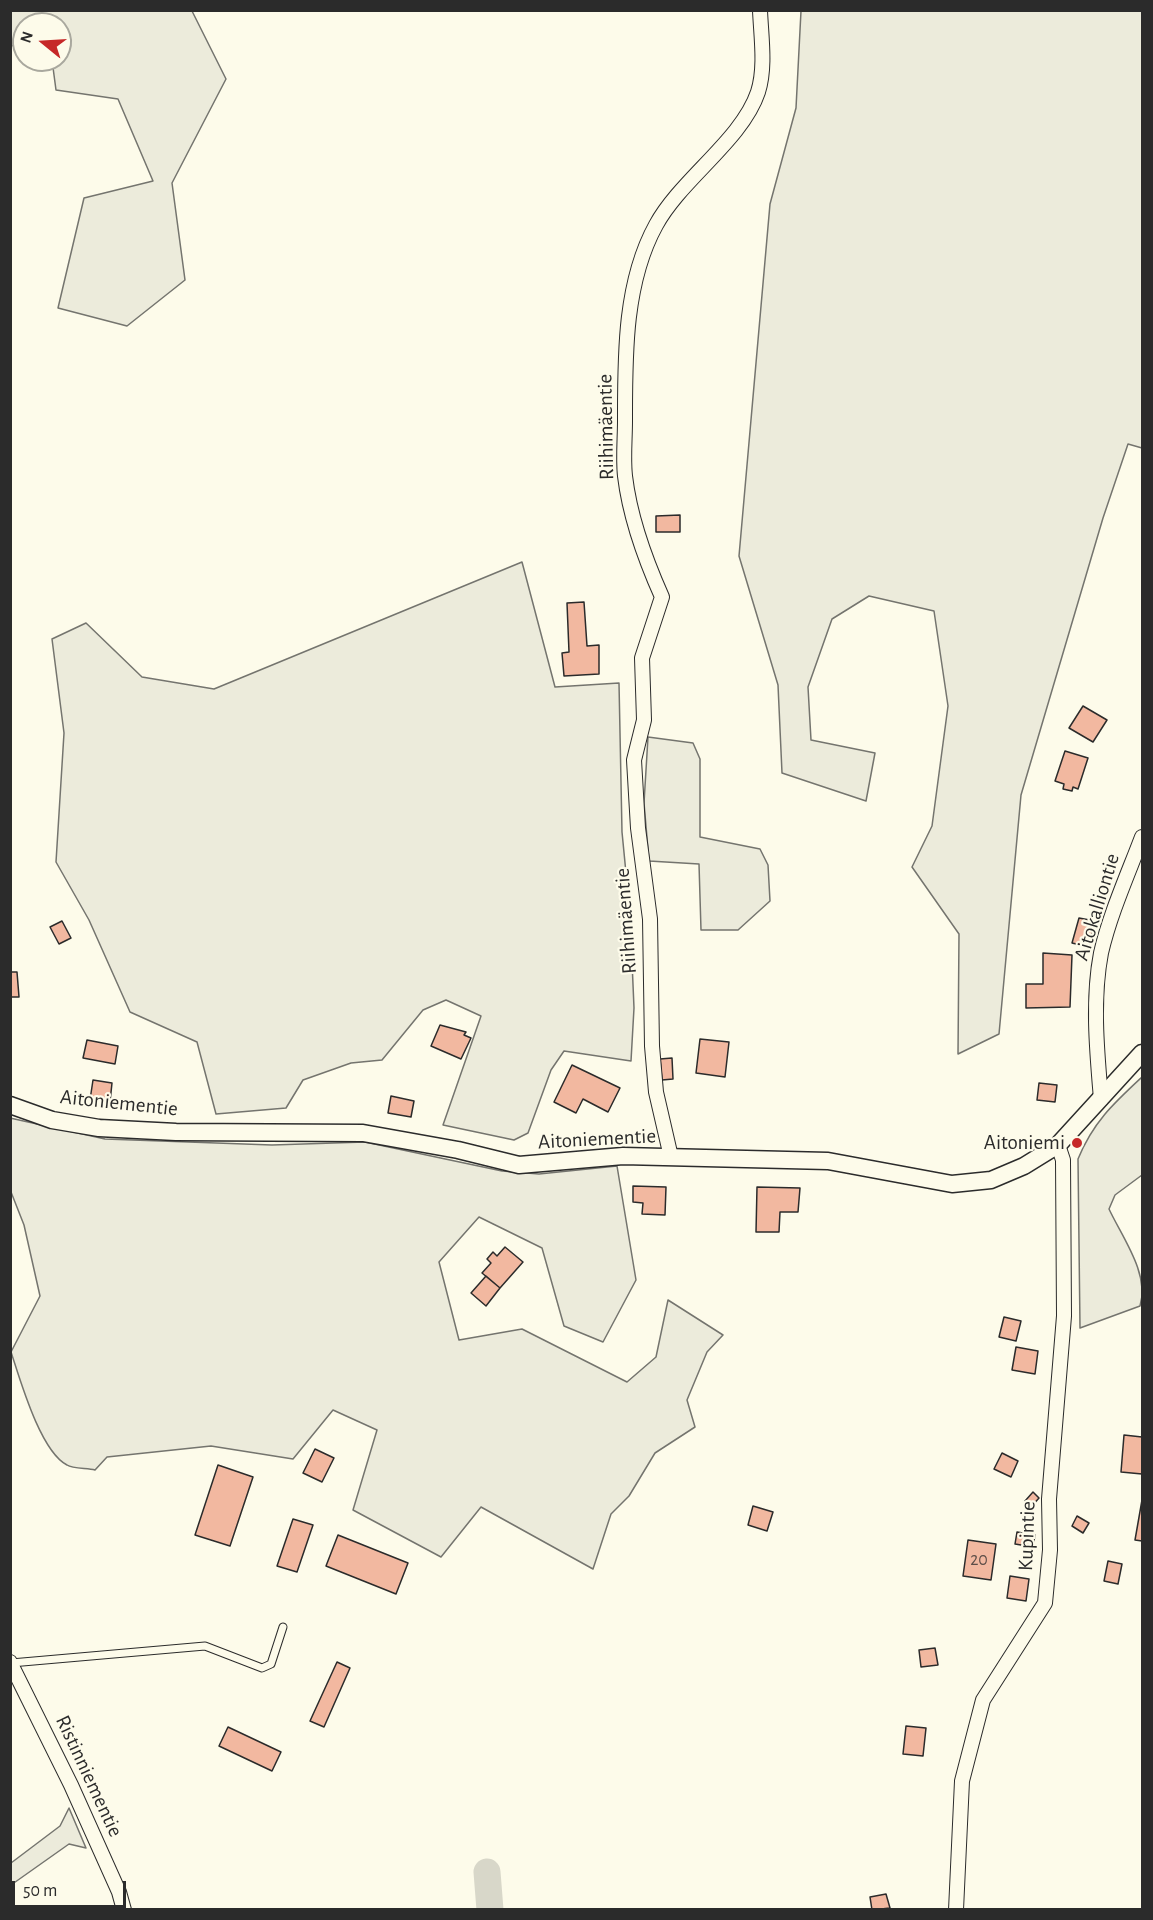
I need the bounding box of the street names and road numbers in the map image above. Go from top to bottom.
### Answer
street label: Riihimäentie [592,374,620,480]
street label: Aitokalliontie [1069,850,1125,964]
street label: Riihimäentie [610,867,642,975]
street label: Aitoniementie [59,1084,179,1122]
street label: Aitoniementie [537,1123,657,1155]
street label: Kupintie [1013,1501,1041,1571]
street label: Ristinniementie [50,1711,128,1841]

